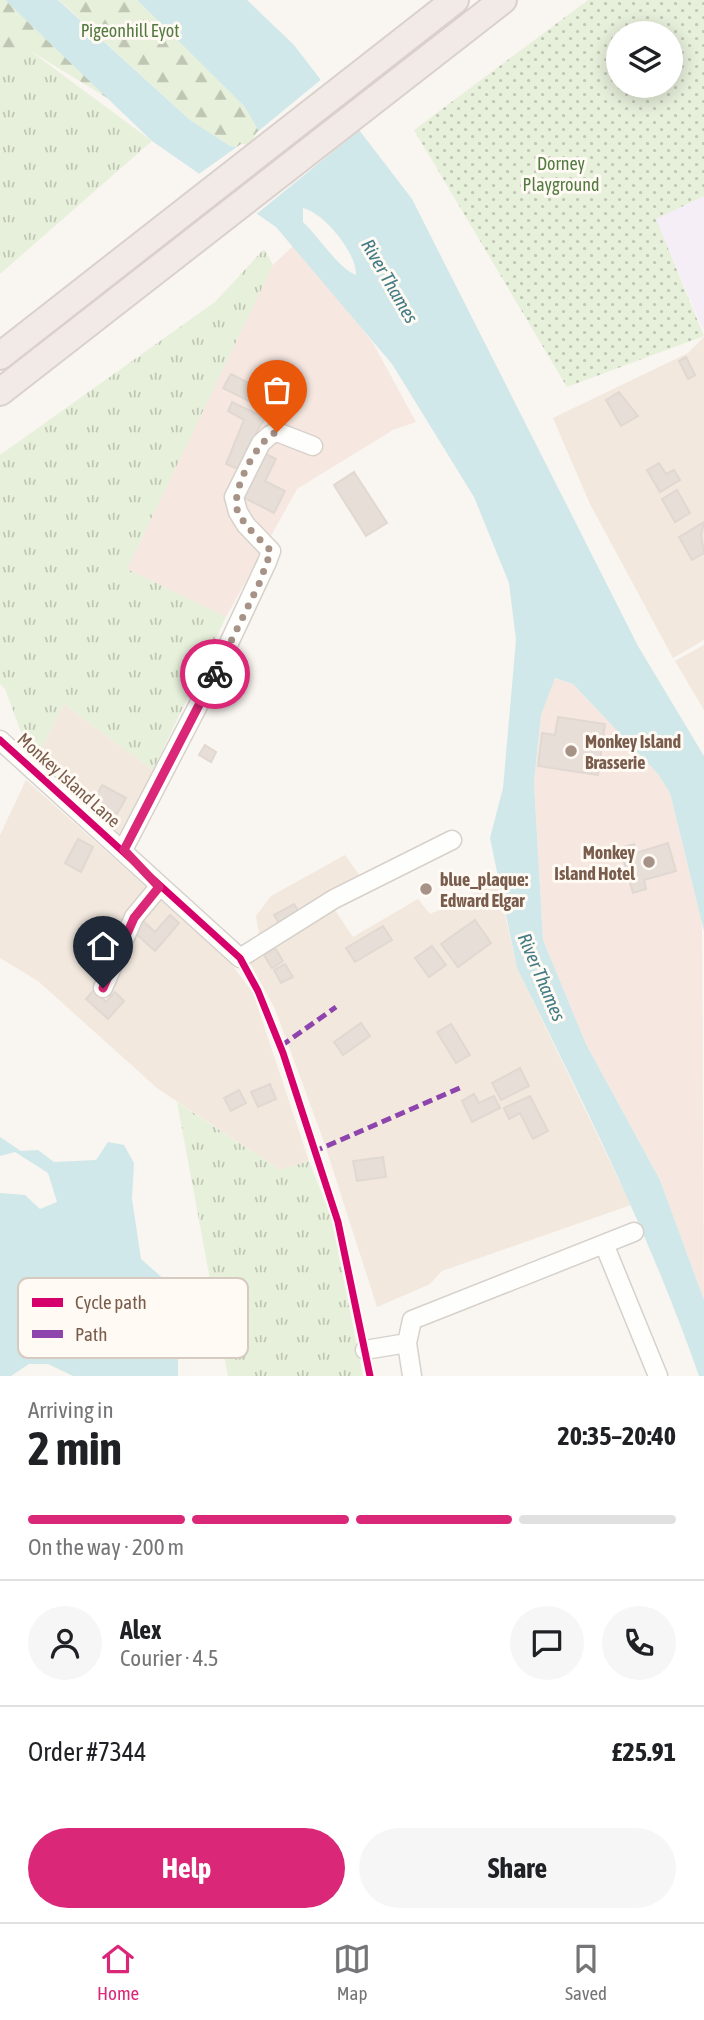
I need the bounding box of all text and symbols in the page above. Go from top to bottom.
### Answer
park label: Pigeonhill Eyot [81,20,179,41]
map controls [606,21,683,98]
button: layers [606,21,683,98]
park label: Dorney Playground [523,153,599,195]
water label: River Thames [357,235,423,327]
pin [247,360,307,432]
icon: bag [258,371,296,409]
courier [180,639,250,709]
icon: bike [196,655,234,693]
street label: Monkey Island Lane [13,728,125,832]
place label: Monkey Island Brasserie [585,731,681,773]
marker: Monkey Island Brasserie [563,743,579,759]
place label: Monkey Island Hotel [554,842,636,884]
marker: Monkey Island Hotel [641,854,657,870]
place label: blue_plaque: Edward Elgar [440,869,528,911]
marker: blue_plaque: Edward Elgar [418,881,434,897]
pin [73,916,133,988]
icon: home [84,927,122,965]
water label: River Thames [514,930,570,1025]
legend [18,1278,248,1358]
text: Cycle path [75,1291,147,1313]
text: Path [75,1323,107,1345]
text: Arriving in [28,1397,114,1423]
text: 20:35–20:40 [558,1421,676,1451]
text: 2 min [28,1422,122,1475]
text: On the way · 200 m [28,1534,184,1560]
button: person [28,1606,102,1680]
button: chat [510,1606,584,1680]
button: phone [602,1606,676,1680]
text: Alex [120,1615,161,1645]
text: Courier · 4.5 [120,1645,219,1671]
text: Order #7344 [28,1737,147,1767]
text: £25.91 [612,1737,676,1767]
button: Help [28,1828,345,1908]
button: Share [359,1828,676,1908]
tab: Home [97,1940,139,2004]
tab: Map [333,1940,371,2004]
tab: Saved [565,1940,607,2004]

